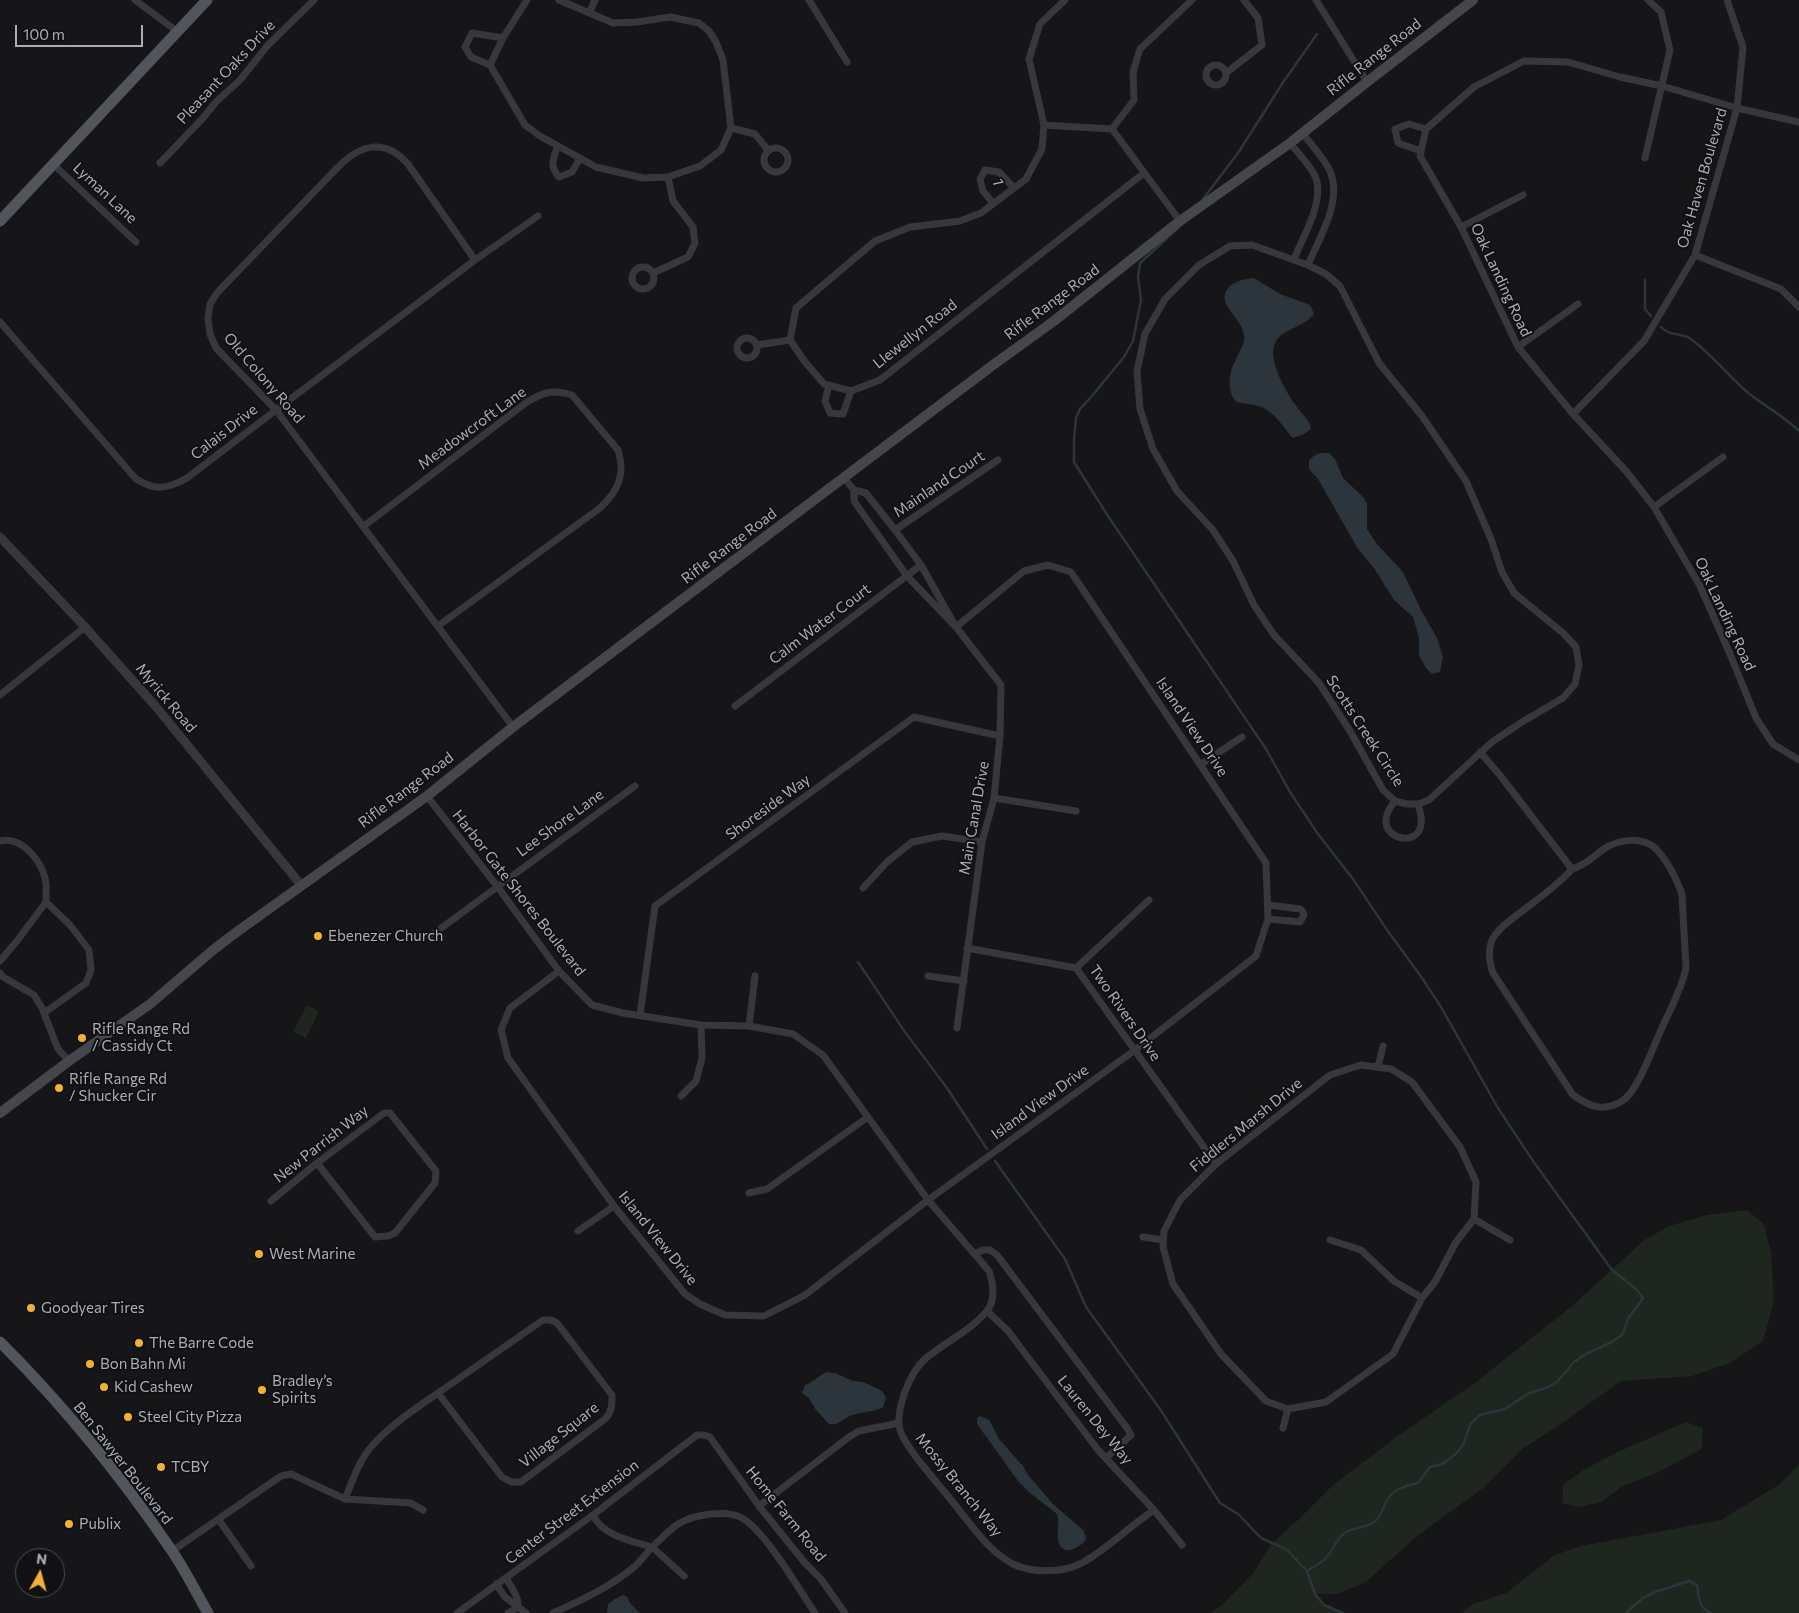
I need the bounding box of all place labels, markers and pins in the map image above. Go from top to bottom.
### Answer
place label: Ebenezer Church [328,927,443,945]
marker: Ebenezer Church [312,930,324,942]
place label: Rifle Range Rd / Cassidy Ct [92,1020,190,1055]
marker: Rifle Range Rd / Cassidy Ct [76,1032,88,1044]
place label: Rifle Range Rd / Shucker Cir [69,1070,167,1105]
marker: Rifle Range Rd / Shucker Cir [53,1082,65,1094]
place label: West Marine [269,1245,355,1263]
marker: West Marine [253,1248,265,1260]
place label: Goodyear Tires [41,1299,145,1317]
marker: Goodyear Tires [25,1302,37,1314]
place label: The Barre Code [149,1334,254,1352]
marker: The Barre Code [133,1337,145,1349]
place label: Bon Bahn Mi [100,1355,186,1373]
marker: Bon Bahn Mi [84,1358,96,1370]
place label: Bradley’s Spirits [272,1372,333,1407]
place label: Kid Cashew [114,1378,193,1396]
marker: Kid Cashew [98,1381,110,1393]
marker: Bradley’s Spirits [256,1384,268,1396]
place label: Steel City Pizza [138,1408,242,1426]
marker: Steel City Pizza [122,1411,134,1423]
place label: TCBY [171,1458,210,1476]
marker: TCBY [155,1461,167,1473]
place label: Publix [79,1515,121,1533]
marker: Publix [63,1518,75,1530]

